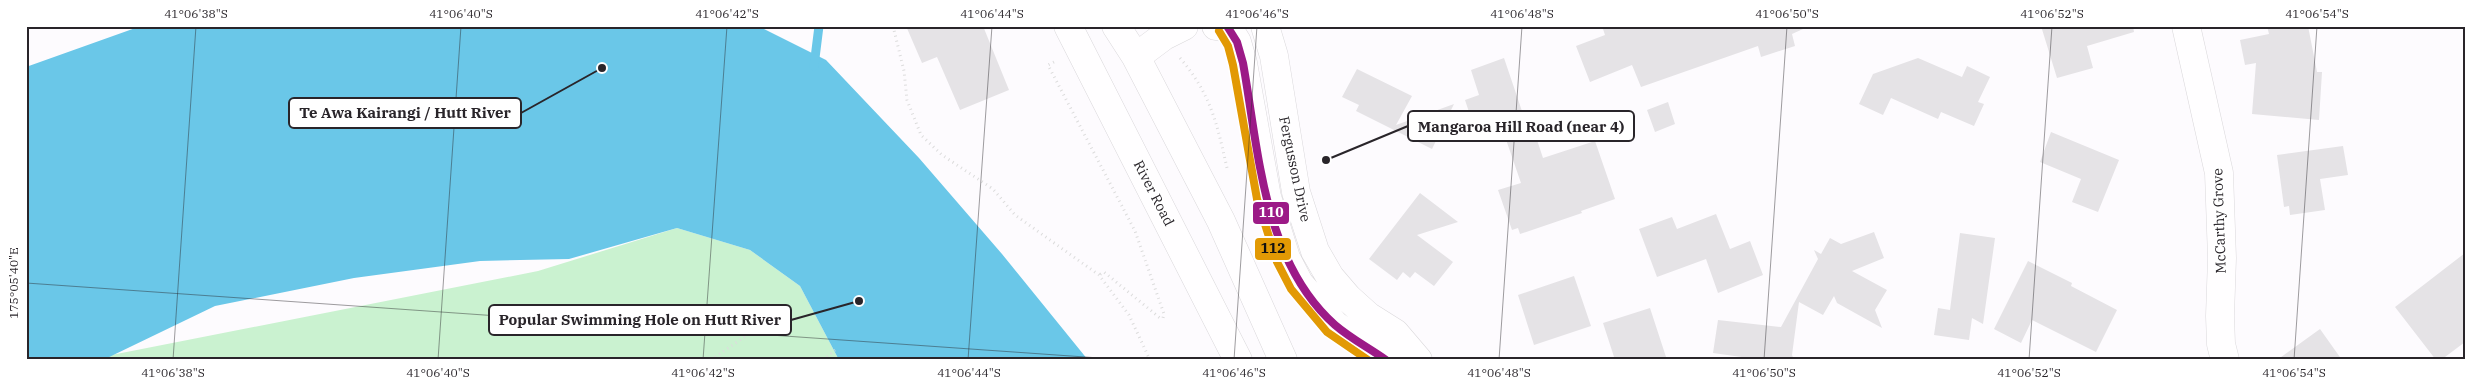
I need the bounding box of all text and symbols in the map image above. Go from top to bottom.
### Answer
text: 41°06'38"S [164,6,228,21]
text: 41°06'40"S [429,6,493,21]
text: 41°06'42"S [695,6,759,21]
text: 41°06'44"S [960,6,1024,21]
text: 41°06'46"S [1225,6,1289,21]
text: 41°06'48"S [1490,6,1554,21]
text: 41°06'50"S [1755,6,1819,21]
text: 41°06'52"S [2020,6,2084,21]
text: 41°06'54"S [2285,6,2349,21]
callout: Te Awa Kairangi / Hutt River [289,98,521,128]
text: Te Awa Kairangi / Hutt River [299,103,511,122]
callout: Mangaroa Hill Road (near 4) [1408,111,1634,141]
street label: Fergusson Drive [1275,115,1315,223]
text: Mangaroa Hill Road (near 4) [1418,117,1624,136]
street label: River Road [1130,157,1178,229]
street label: McCarthy Grove [2208,168,2230,274]
line badge: 110 [1252,201,1290,225]
text: 110 [1258,203,1284,221]
line badge: 112 [1254,237,1292,261]
text: 112 [1260,239,1286,257]
text: 175°05'40"E [6,247,21,319]
callout: Popular Swimming Hole on Hutt River [489,305,791,335]
text: Popular Swimming Hole on Hutt River [499,310,782,329]
text: 41°06'38"S [141,365,205,380]
text: 41°06'40"S [406,365,470,380]
text: 41°06'42"S [671,365,735,380]
text: 41°06'44"S [937,365,1001,380]
text: 41°06'46"S [1202,365,1266,380]
text: 41°06'48"S [1467,365,1531,380]
text: 41°06'50"S [1732,365,1796,380]
text: 41°06'52"S [1997,365,2061,380]
text: 41°06'54"S [2262,365,2326,380]

